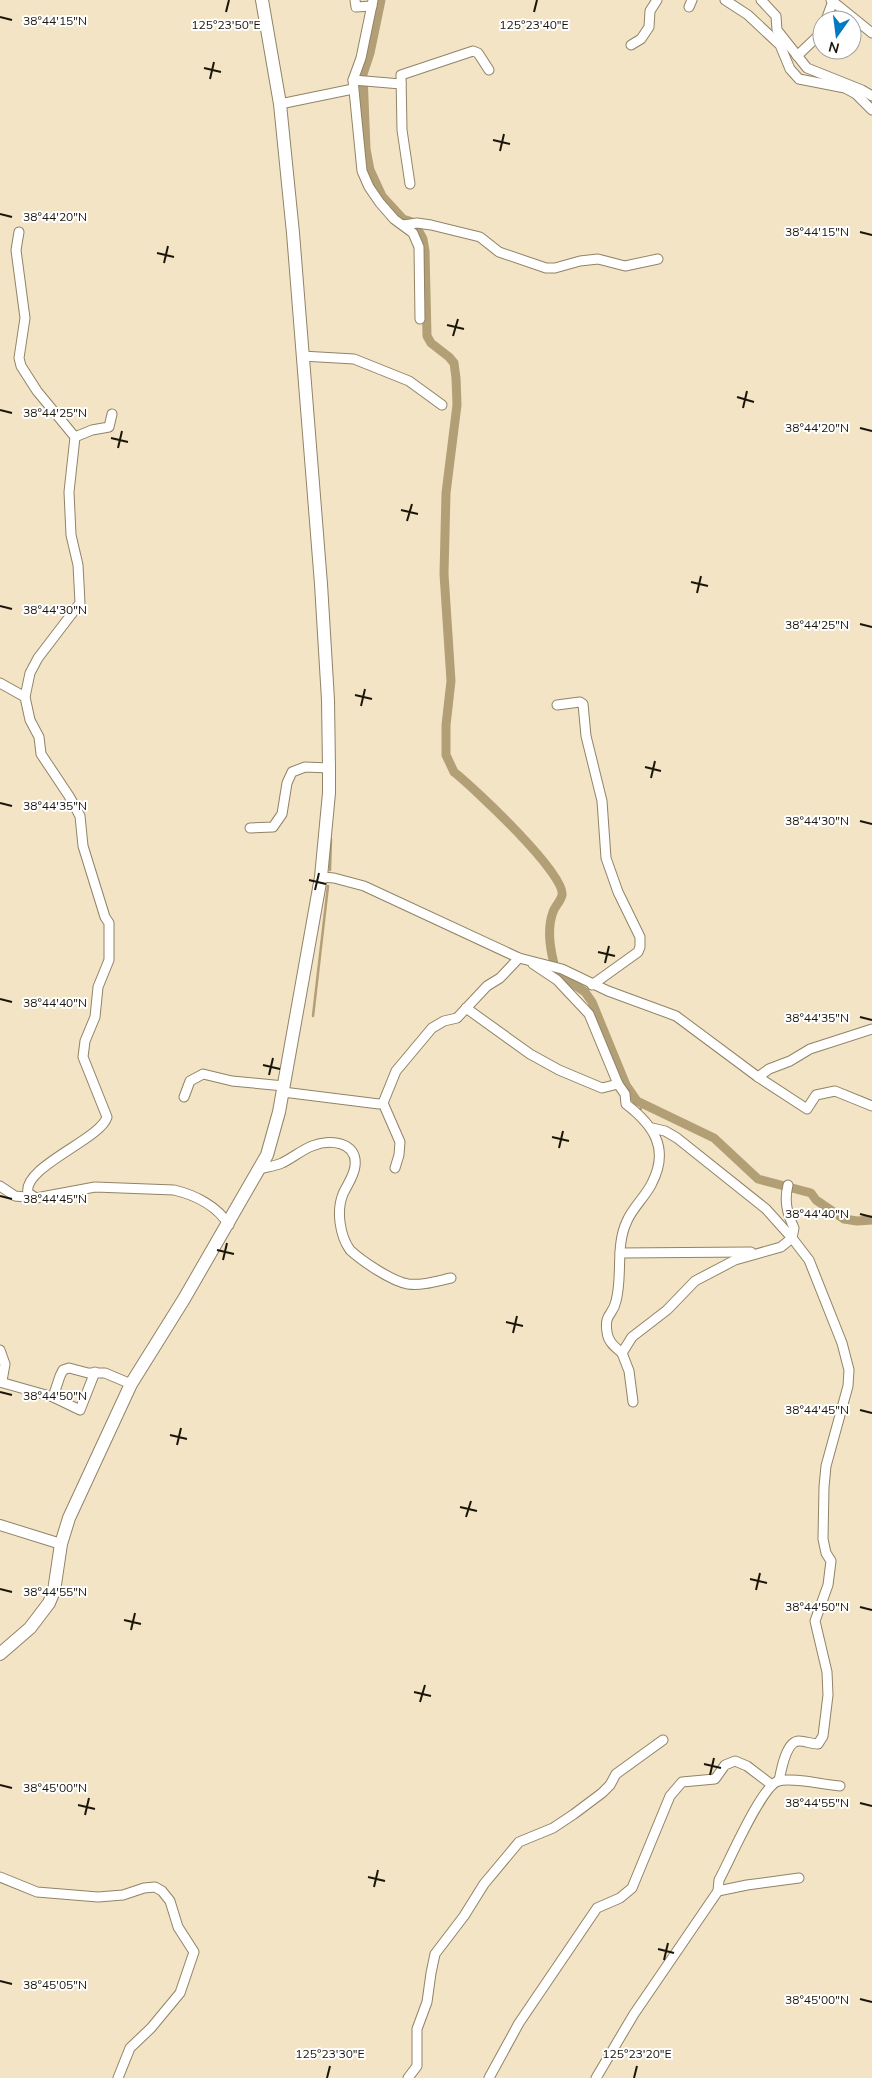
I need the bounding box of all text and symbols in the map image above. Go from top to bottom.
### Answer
north arrow [812,10,862,60]
text: 38°44'15"N [23,13,87,28]
text: 125°23'50"E [191,17,261,32]
text: 125°23'40"E [499,17,569,32]
text: N [827,38,841,58]
text: 38°44'20"N [23,209,87,224]
text: 38°44'15"N [785,224,849,239]
text: 38°44'25"N [23,405,87,420]
text: 38°44'20"N [785,420,849,435]
text: 38°44'30"N [23,602,87,617]
text: 38°44'25"N [785,617,849,632]
text: 38°44'35"N [23,798,87,813]
text: 38°44'30"N [785,813,849,828]
text: 38°44'40"N [23,995,87,1010]
text: 38°44'35"N [785,1010,849,1025]
text: 38°44'45"N [23,1191,87,1206]
text: 38°44'40"N [785,1206,849,1221]
text: 38°44'50"N [23,1388,87,1403]
text: 38°44'45"N [785,1402,849,1417]
text: 38°44'55"N [23,1584,87,1599]
text: 38°44'50"N [785,1599,849,1614]
text: 38°45'00"N [23,1780,87,1795]
text: 38°44'55"N [785,1795,849,1810]
text: 38°45'05"N [23,1977,87,1992]
text: 38°45'00"N [785,1992,849,2007]
text: 125°23'30"E [295,2046,365,2061]
text: 125°23'20"E [602,2046,672,2061]

